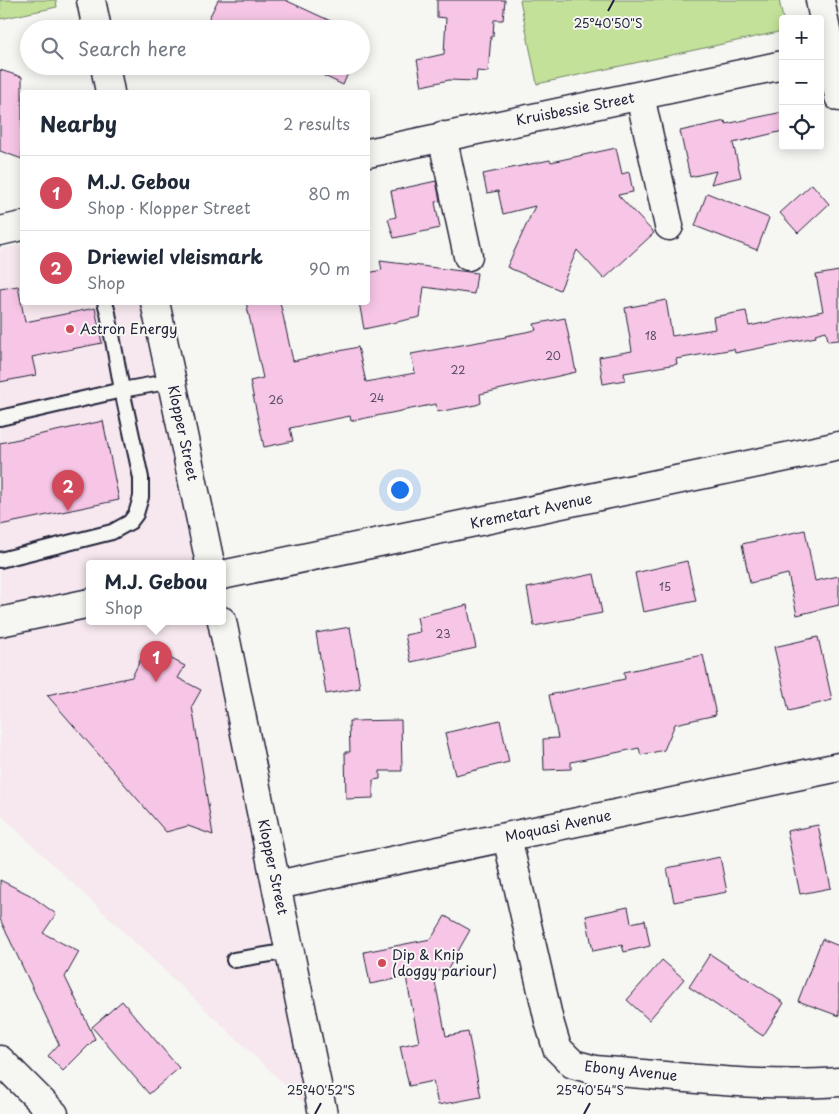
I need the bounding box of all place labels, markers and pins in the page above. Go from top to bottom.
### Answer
place label: Astron Energy [80,318,177,339]
marker: Astron Energy [64,323,76,335]
pin: 2 [52,470,84,511]
pin: 1 [140,641,172,682]
place label: Dip & Knip (doggy pariour) [392,944,497,981]
marker: Dip & Knip (doggy pariour) [376,957,388,969]

